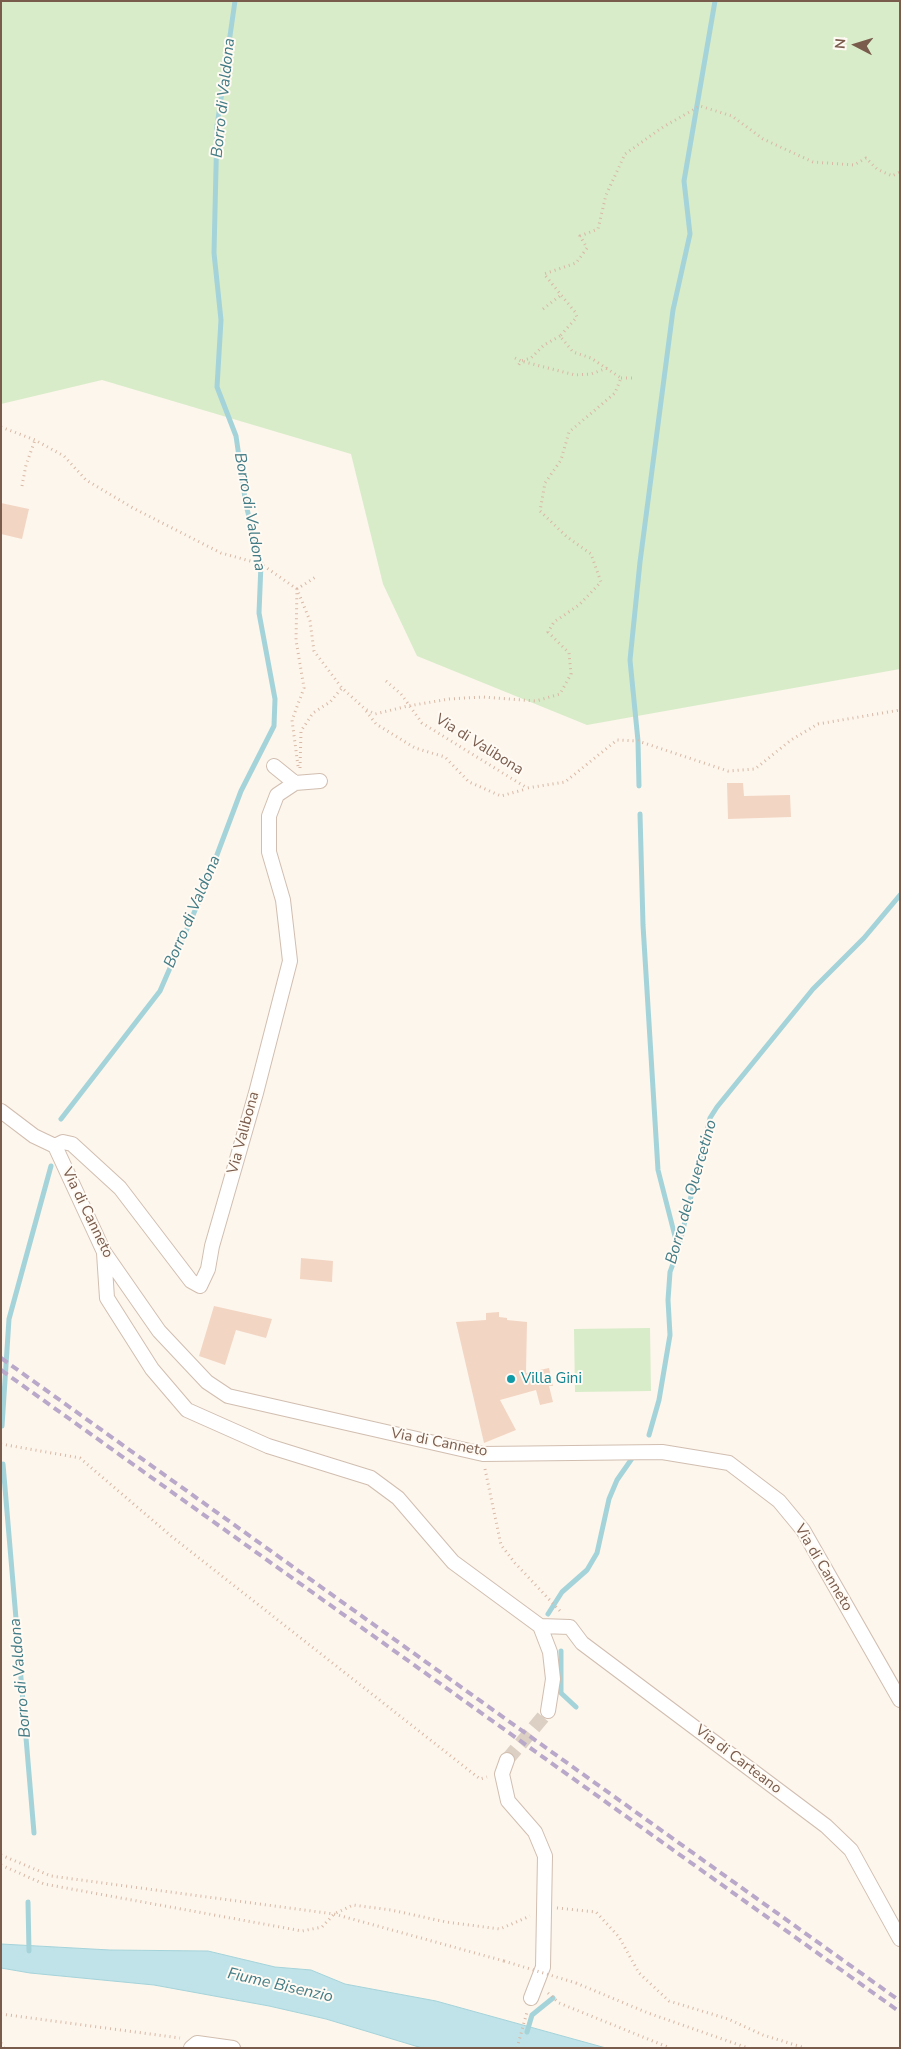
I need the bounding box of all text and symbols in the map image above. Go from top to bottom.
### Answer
north arrow [831,20,881,70]
water label: Borro di Valdona [208,37,240,159]
text: N [831,38,850,50]
water label: Borro di Valdona [229,451,269,573]
street label: Via di Valibona [432,711,526,779]
water label: Borro di Valdona [161,853,225,971]
street label: Via Valibona [224,1090,264,1176]
water label: Borro del Quercetino [662,1118,722,1266]
street label: Via di Canneto [57,1165,117,1261]
place label: Villa Gini [521,1370,582,1388]
marker: Villa Gini [505,1373,517,1385]
street label: Via di Canneto [389,1425,489,1461]
street label: Via di Canneto [790,1521,856,1615]
water label: Borro di Valdona [6,1617,36,1739]
street label: Via di Carteano [691,1722,785,1798]
water label: Fiume Bisenzio [225,1965,335,2007]

